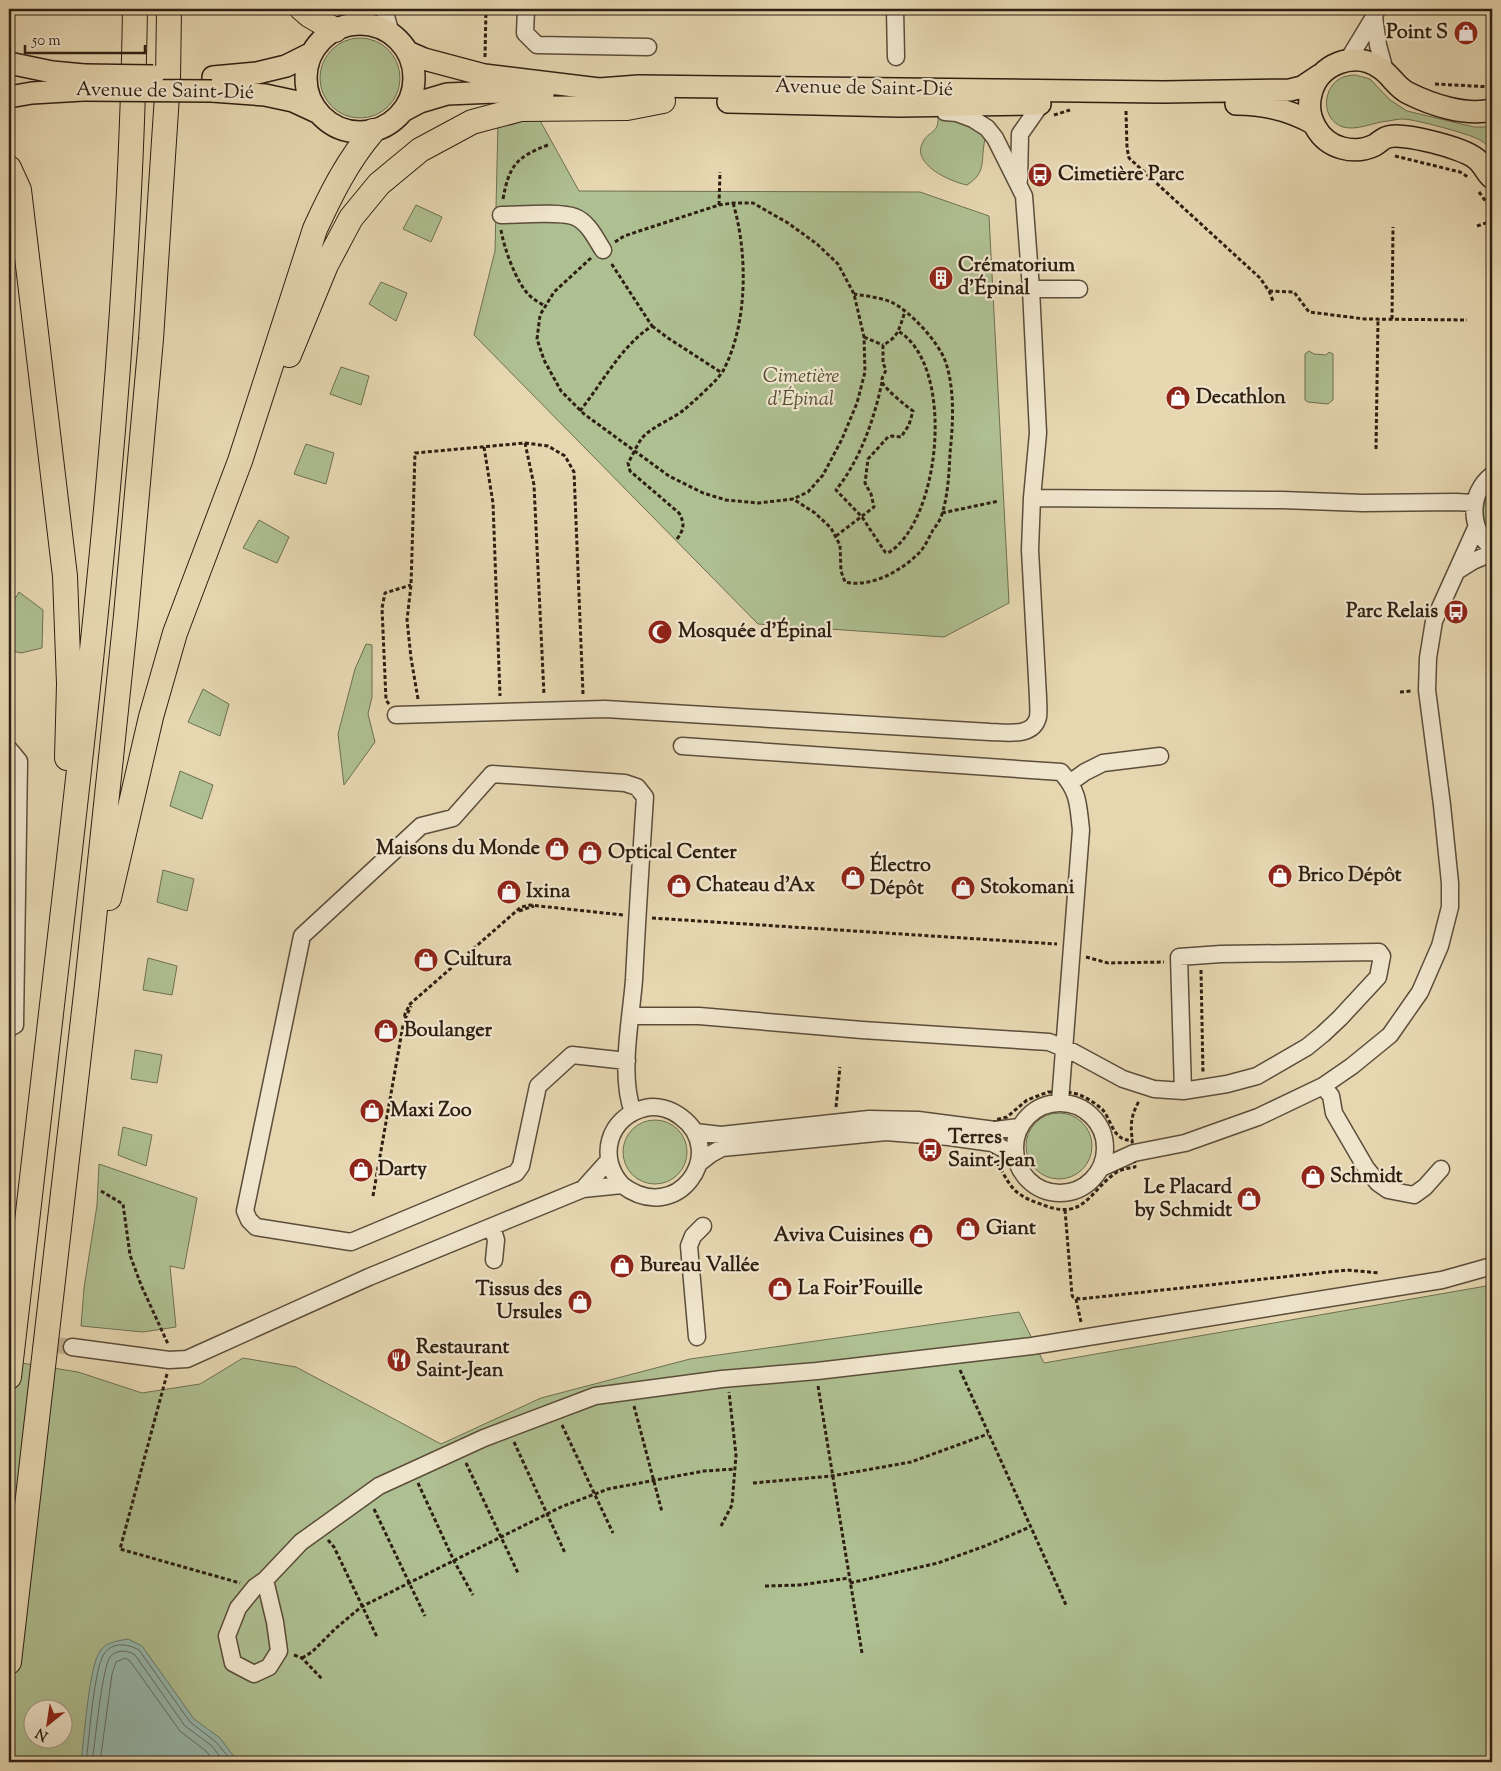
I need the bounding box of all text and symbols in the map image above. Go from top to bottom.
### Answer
place label: Point S [1386,19,1448,48]
shop icon: Point S [1453,20,1479,46]
scale bar [25,22,145,54]
text: 50 m [31,31,61,52]
street label: Avenue de Saint-Dié [774,73,954,105]
street label: Avenue de Saint-Dié [75,76,255,108]
place label: Cimetière Parc [1058,161,1184,190]
bus stop icon: Cimetière Parc [1027,162,1053,188]
place label: Crématorium d'Épinal [958,252,1076,304]
building icon: Crématorium d'Épinal [928,265,954,291]
park label: Cimetière d'Épinal [763,363,839,415]
place label: Decathlon [1196,384,1286,413]
shop icon: Decathlon [1165,385,1191,411]
place label: Parc Relais [1346,598,1438,627]
bus stop icon: Parc Relais [1443,599,1469,625]
place label: Mosquée d'Épinal [678,617,833,647]
mosque icon: Mosquée d'Épinal [647,619,673,645]
place label: Maisons du Monde [376,835,540,864]
shop icon: Maisons du Monde [544,836,570,862]
place label: Optical Center [608,839,737,868]
shop icon: Optical Center [577,840,603,866]
place label: Électro Dépôt [870,851,931,904]
place label: Brico Dépôt [1298,862,1402,891]
shop icon: Brico Dépôt [1267,863,1293,889]
shop icon: Électro Dépôt [840,865,866,891]
place label: Chateau d'Ax [696,872,815,901]
shop icon: Chateau d'Ax [666,873,692,899]
place label: Stokomani [980,874,1075,903]
shop icon: Stokomani [950,875,976,901]
place label: Ixina [526,878,571,907]
shop icon: Ixina [496,879,522,905]
place label: Cultura [444,946,513,975]
shop icon: Cultura [413,947,439,973]
place label: Boulanger [404,1017,492,1046]
shop icon: Boulanger [373,1018,399,1044]
place label: Maxi Zoo [390,1097,472,1126]
shop icon: Maxi Zoo [359,1098,385,1124]
place label: Terres Saint-Jean [948,1124,1036,1176]
bus stop icon: Terres Saint-Jean [917,1137,943,1163]
place label: Darty [378,1156,427,1185]
shop icon: Darty [348,1157,374,1183]
place label: Schmidt [1330,1163,1403,1192]
shop icon: Schmidt [1300,1164,1326,1190]
place label: Le Placard by Schmidt [1134,1174,1233,1226]
shop icon: Le Placard by Schmidt [1236,1186,1262,1212]
place label: Giant [986,1215,1036,1244]
shop icon: Giant [955,1216,981,1242]
place label: Aviva Cuisines [773,1222,904,1251]
shop icon: Aviva Cuisines [908,1223,934,1249]
place label: Bureau Vallée [640,1252,759,1281]
shop icon: Bureau Vallée [609,1253,635,1279]
place label: La Foir'Fouille [798,1275,923,1304]
place label: Tissus des Ursules [476,1276,562,1328]
shop icon: La Foir'Fouille [767,1276,793,1302]
shop icon: Tissus des Ursules [567,1289,593,1315]
place label: Restaurant Saint-Jean [416,1334,510,1386]
restaurant icon: Restaurant Saint-Jean [386,1347,412,1373]
north arrow [22,1698,72,1748]
text: N [33,1722,52,1745]

